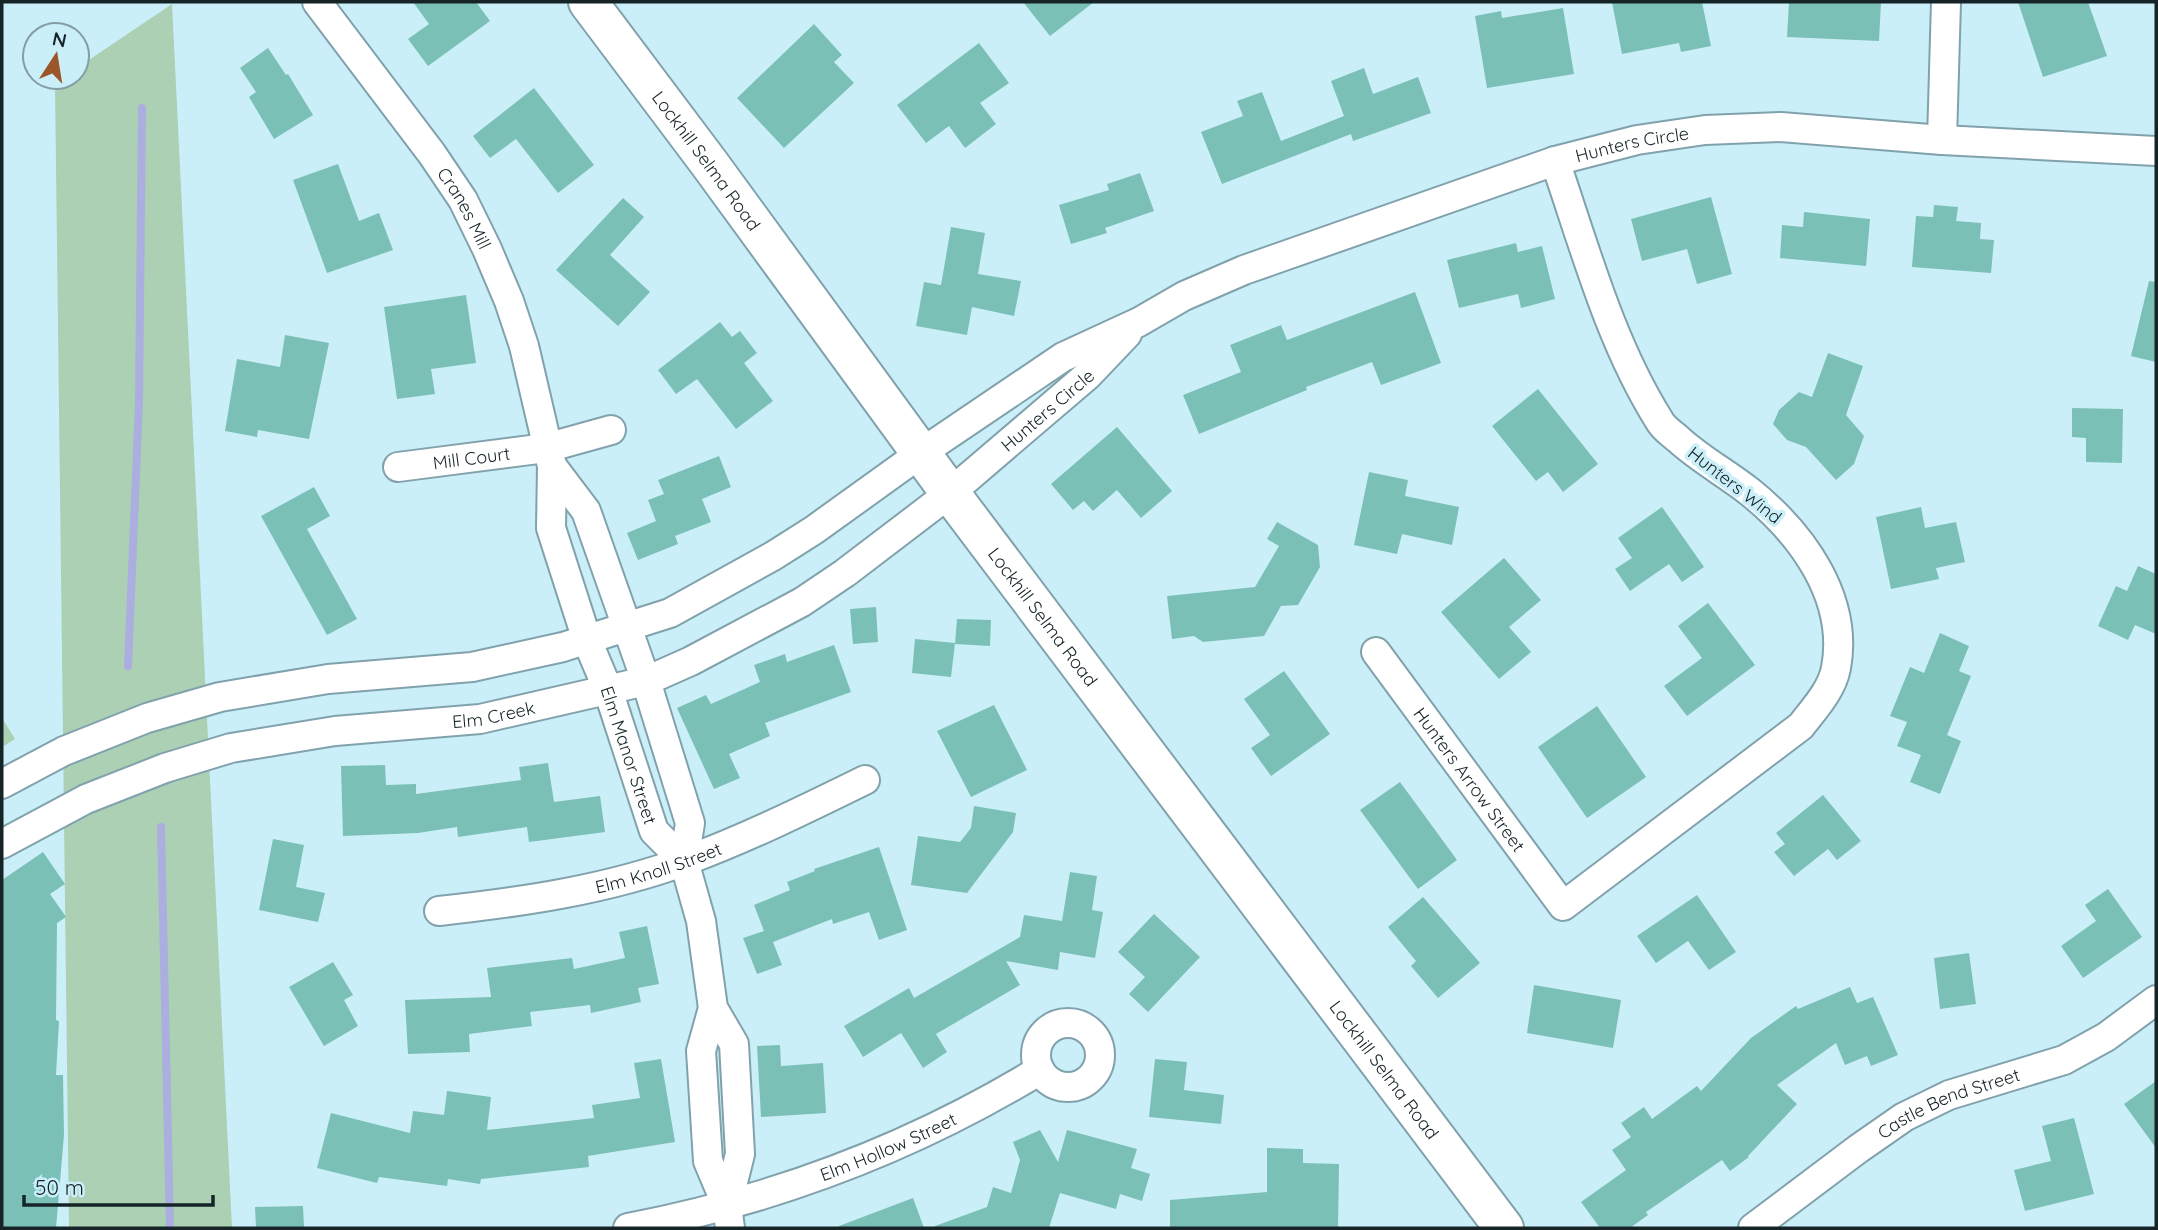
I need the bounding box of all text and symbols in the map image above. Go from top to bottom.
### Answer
north arrow [21,21,91,91]
text: N [50,26,69,53]
street label: Lockhill Selma Road [647,86,766,235]
street label: Hunters Circle [1573,121,1690,167]
street label: Cranes Mill [433,163,497,253]
street label: Hunters Circle [996,364,1099,456]
street label: Mill Court [431,441,511,474]
street label: Hunters Wind [1684,441,1786,529]
street label: Lockhill Selma Road [984,543,1103,691]
street label: Elm Manor Street [596,683,662,827]
street label: Elm Creek [451,695,537,733]
street label: Hunters Arrow Street [1409,702,1530,856]
street label: Elm Knoll Street [593,836,725,898]
street label: Lockhill Selma Road [1325,996,1444,1144]
street label: Castle Bend Street [1873,1063,2022,1144]
street label: Elm Hollow Street [817,1107,960,1186]
scale bar [24,1164,214,1208]
text: 50 m [35,1174,84,1200]

